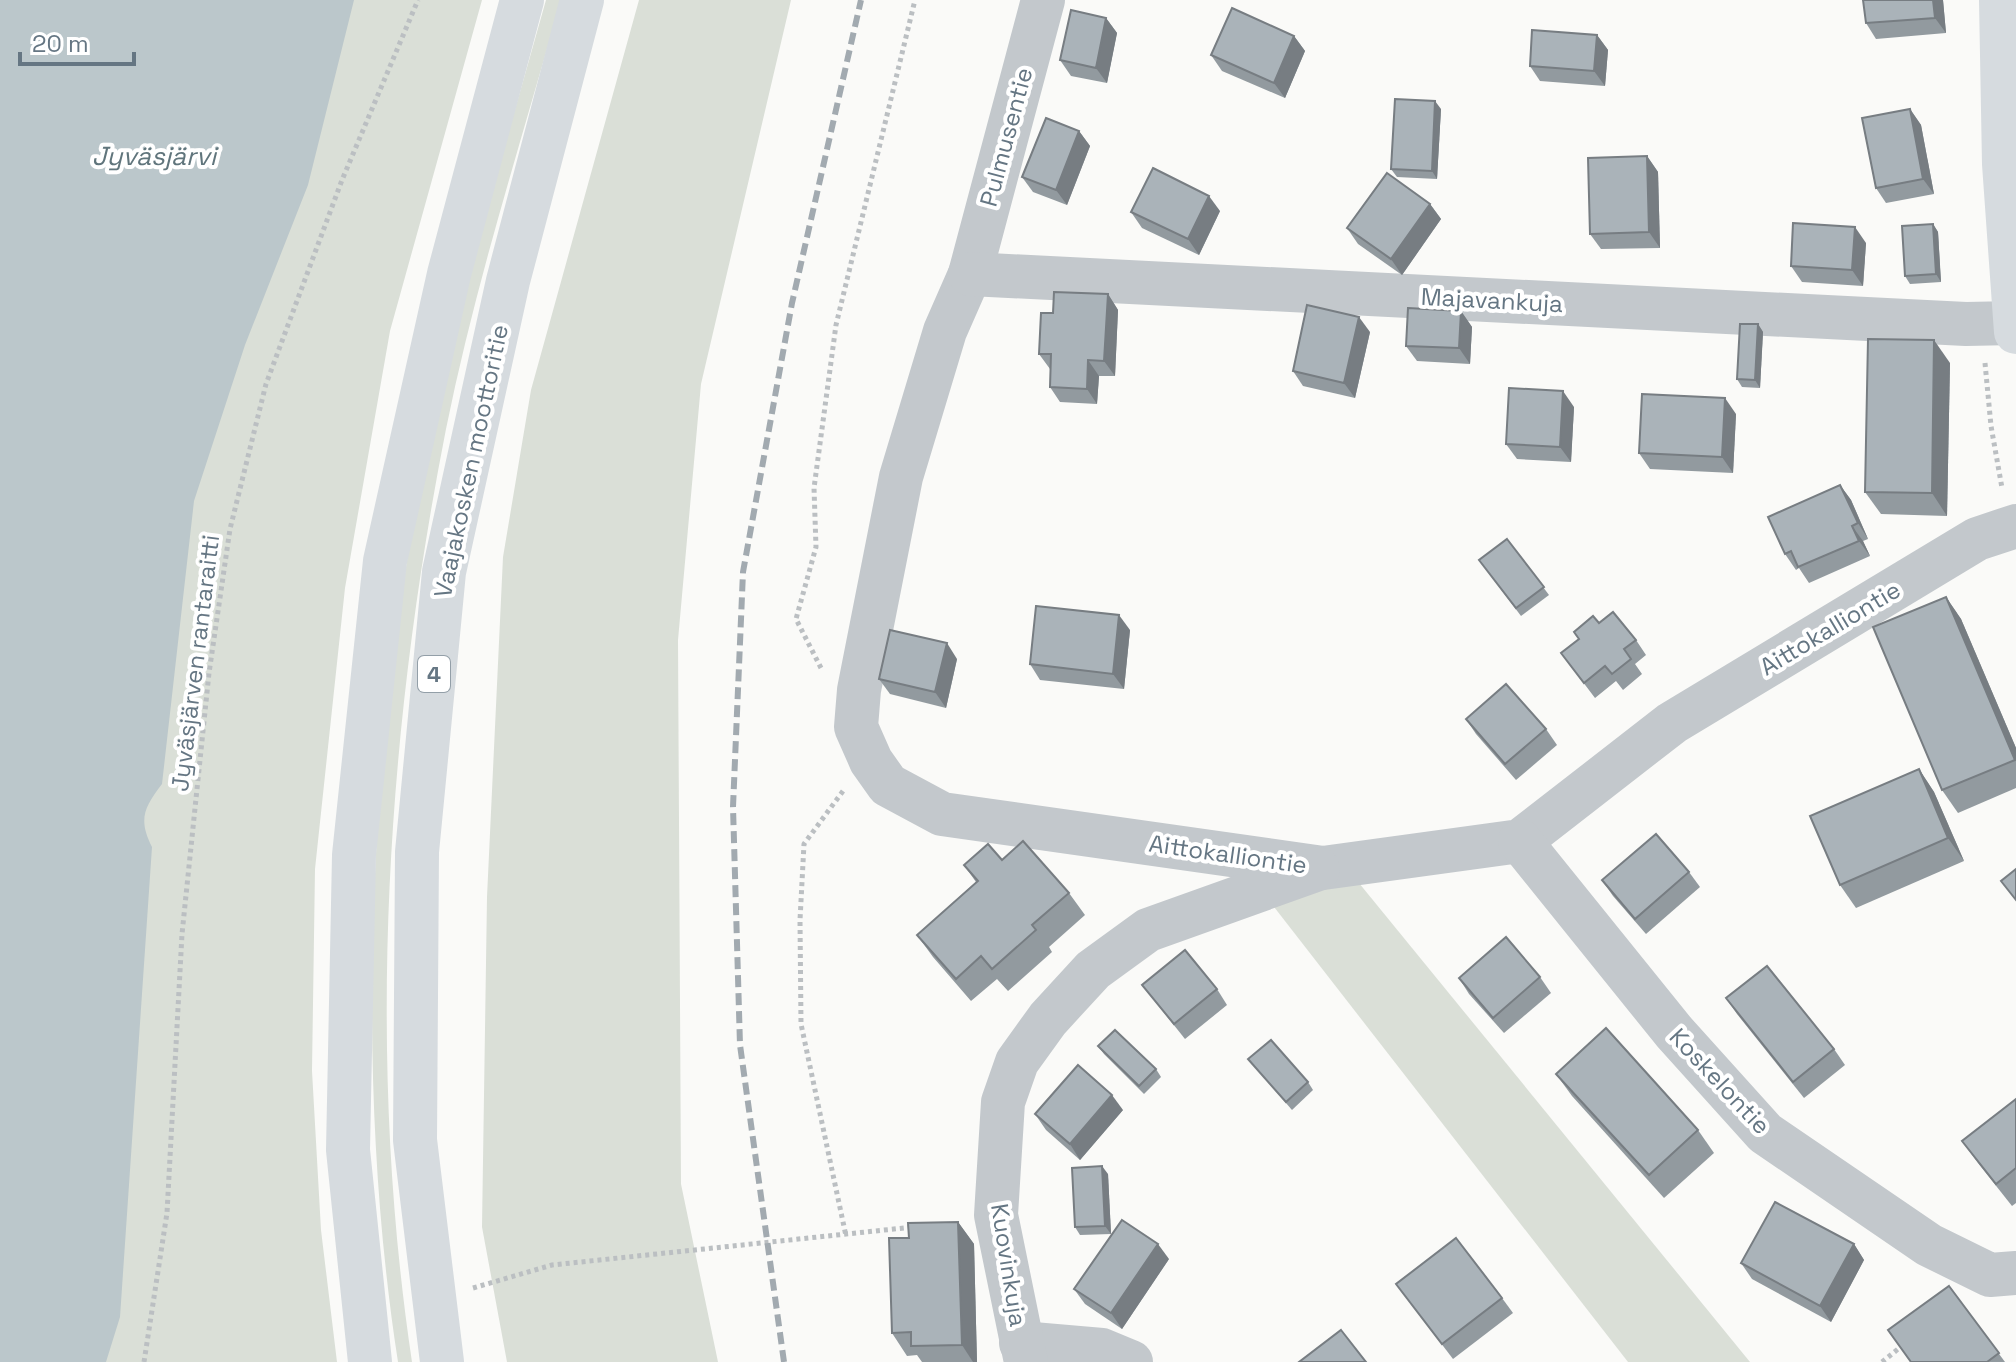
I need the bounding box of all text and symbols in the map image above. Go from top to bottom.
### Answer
scale bar [20,16,134,66]
text: 20 m [32,28,89,59]
street label: Pulmusentie [973,64,1039,210]
water label: Jyväsjärvi [92,139,219,173]
street label: Majavankuja [1420,281,1564,319]
street label: Vaajakosken moottoritie [427,322,515,600]
street label: Jyväsjärven rantaraitti [164,533,226,793]
street label: Aittokalliontie [1754,574,1906,682]
road number: 4 [418,656,450,692]
street label: Aittokalliontie [1147,828,1309,880]
street label: Koskelontie [1663,1021,1777,1141]
street label: Kuovinkuja [984,1201,1034,1329]

